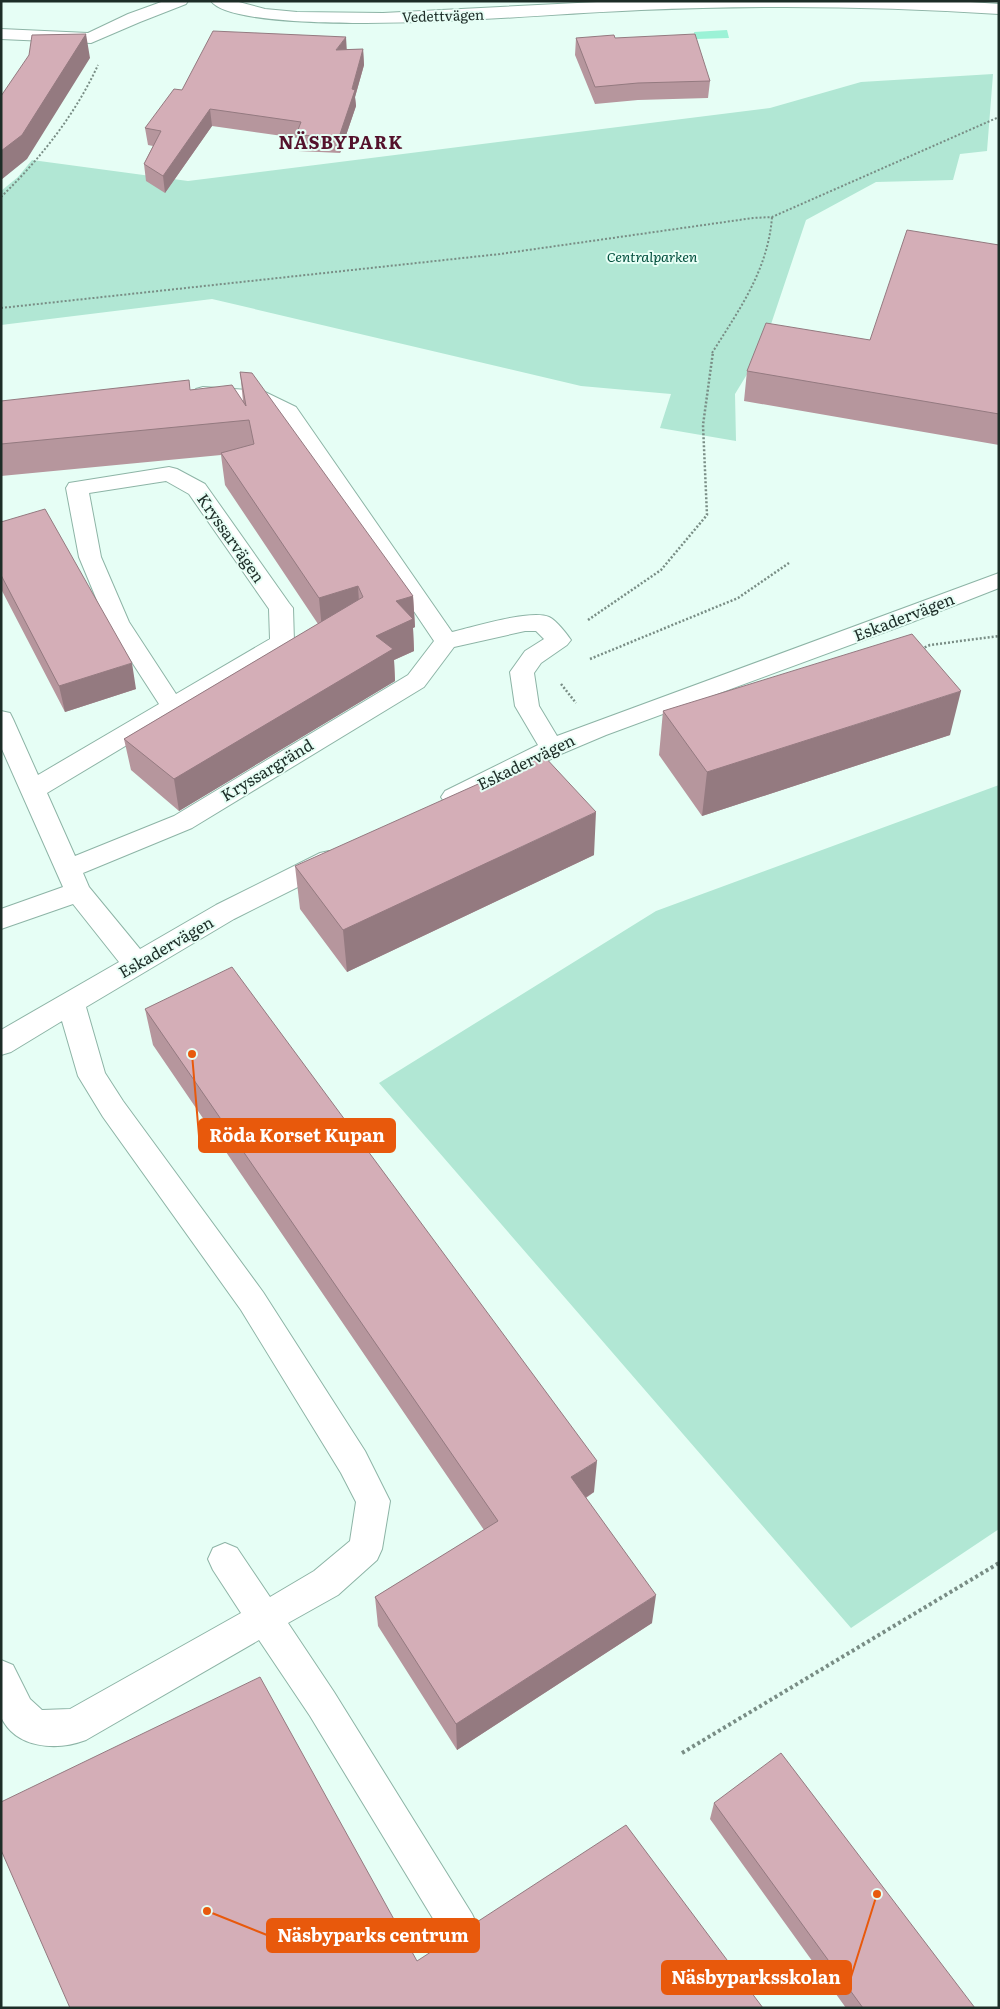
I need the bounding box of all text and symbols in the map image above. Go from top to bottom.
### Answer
street label: Vedettvägen [401,4,485,26]
district label: NÄSBYPARK [279,128,403,155]
park label: Centralparken [607,246,698,266]
street label: Kryssarvägen [192,488,272,587]
street label: Eskadervägen [850,586,958,646]
street label: Eskadervägen [473,727,579,795]
street label: Kryssargränd [216,732,317,806]
street label: Eskadervägen [113,909,218,983]
callout: Röda Korset Kupan [199,1119,395,1152]
text: Röda Korset Kupan [209,1121,385,1148]
callout: Näsbyparks centrum [267,1919,479,1952]
text: Näsbyparks centrum [277,1921,469,1948]
callout: Näsbyparksskolan [662,1961,851,1994]
text: Näsbyparksskolan [671,1963,841,1990]

